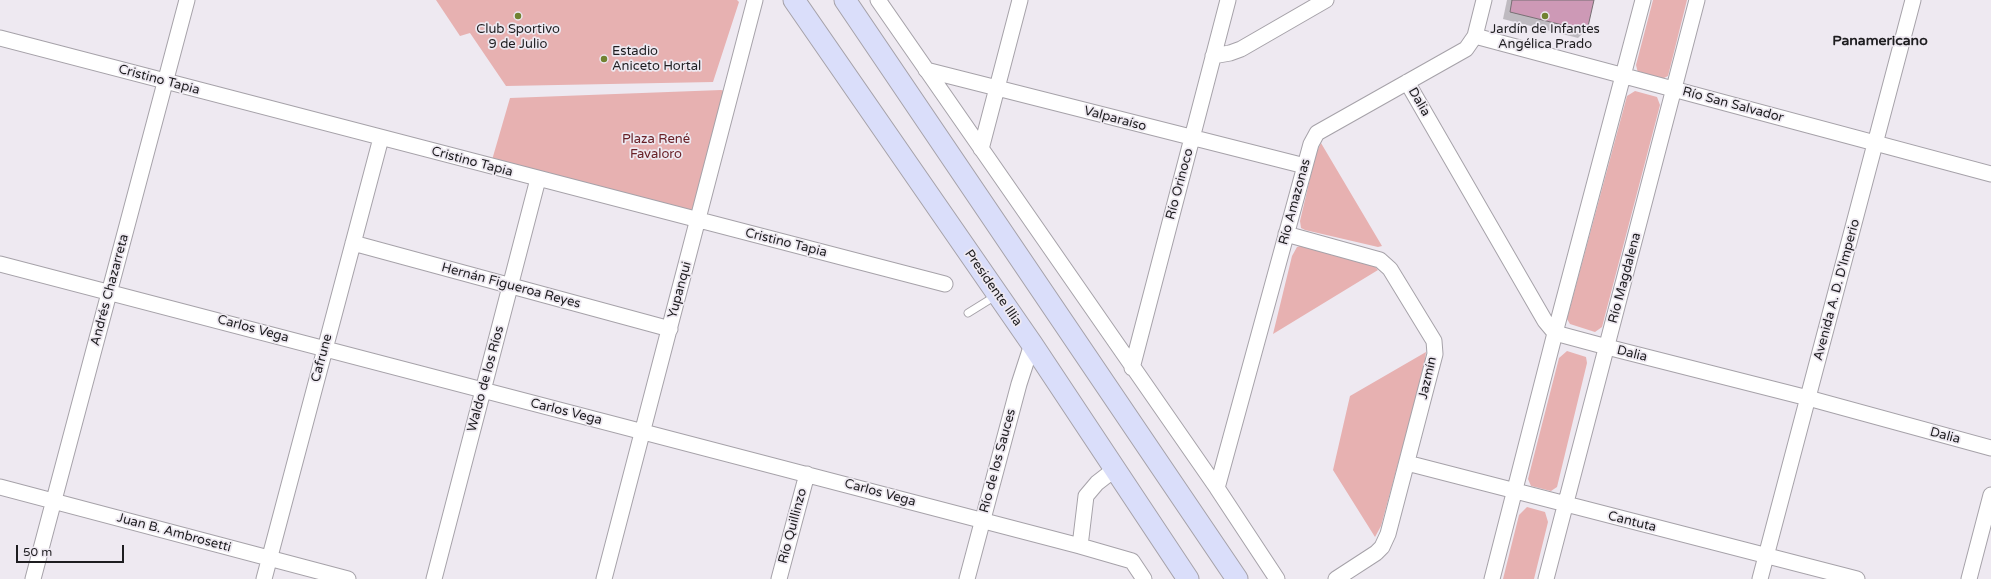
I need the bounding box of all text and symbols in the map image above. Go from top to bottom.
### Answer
marker: Club Sportivo 9 de Julio [513,11,523,21]
marker: Jardín de Infantes Angélica Prado [1540,11,1550,21]
place label: Club Sportivo 9 de Julio [476,22,560,53]
place label: Jardín de Infantes Angélica Prado [1490,22,1600,53]
district label: Panamericano [1832,33,1928,49]
place label: Estadio Aniceto Hortal [612,44,701,75]
marker: Estadio Aniceto Hortal [599,54,609,64]
street label: Cristino Tapia [117,62,201,98]
street label: Río San Salvador [1681,84,1785,126]
street label: Dalia [1405,85,1433,119]
street label: Valparaíso [1082,103,1148,135]
park label: Plaza René Favaloro [622,132,690,163]
street label: Cristino Tapia [430,144,514,180]
street label: Río Orinoco [1163,147,1197,221]
street label: Río Amazonas [1276,157,1314,247]
street label: Avenida A. D. D'Imperio [1811,218,1863,362]
street label: Cristino Tapia [744,225,828,261]
street label: Río Magdalena [1605,231,1645,325]
street label: Andrés Chazarreta [88,232,132,348]
street label: Presidente Illia [961,247,1025,329]
street label: Hernán Figueroa Reyes [440,260,582,312]
street label: Yupanqui [665,260,695,320]
street label: Carlos Vega [216,312,290,346]
street label: Waldo de los Ríos [464,324,508,434]
street label: Cafrune [308,332,336,384]
street label: Dalia [1615,343,1649,365]
street label: Jazmín [1416,355,1440,401]
street label: Carlos Vega [529,396,603,428]
street label: Río de los Sauces [977,407,1019,515]
street label: Dalia [1928,424,1962,448]
street label: Carlos Vega [843,476,917,510]
street label: Río Quillinzo [775,487,811,565]
street label: Cantuta [1606,508,1658,536]
street label: Juan B. Ambrosetti [115,510,233,556]
scale bar [18,537,126,563]
text: 50 m [23,545,52,559]

